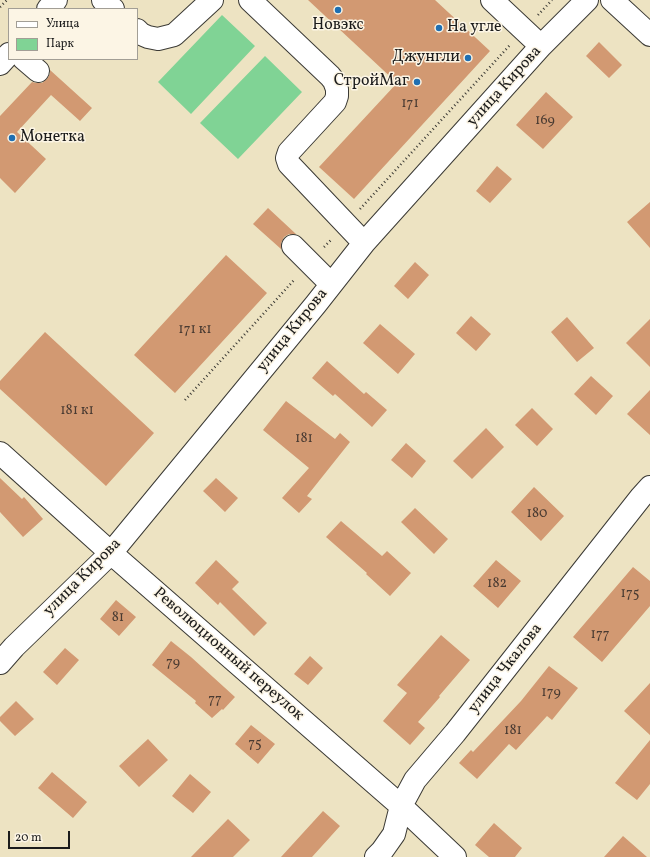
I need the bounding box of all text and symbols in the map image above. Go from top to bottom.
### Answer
marker: Новэкс [333,5,343,15]
legend [8,8,138,60]
text: Улица [46,16,79,32]
place label: Новэкс [312,16,364,36]
place label: На угле [447,18,502,38]
marker: На угле [434,23,444,33]
text: Парк [46,36,74,52]
street label: улица Кирова [464,43,546,131]
place label: Джунгли [392,48,460,68]
marker: Джунгли [463,53,473,63]
place label: СтройМаг [334,72,409,92]
marker: СтройМаг [412,77,422,87]
house number: 171 [401,96,419,112]
house number: 169 [535,113,555,129]
place label: Монетка [20,128,85,148]
marker: Монетка [7,133,17,143]
street label: улица Кирова [253,285,333,377]
house number: 171 к1 [178,322,212,338]
house number: 181 к1 [60,403,94,419]
house number: 181 [295,431,313,447]
house number: 180 [527,506,547,522]
street label: улица Кирова [40,535,126,621]
house number: 182 [487,576,507,592]
street label: Революционный переулок [149,584,307,726]
house number: 175 [621,586,639,602]
house number: 81 [112,610,124,626]
street label: улица Чкалова [465,620,547,718]
house number: 177 [590,627,610,643]
house number: 79 [166,655,180,671]
house number: 179 [541,685,561,701]
house number: 77 [208,692,222,708]
house number: 181 [504,723,522,739]
house number: 75 [248,736,262,752]
scale bar [10,823,72,849]
text: 20 m [15,830,42,846]

